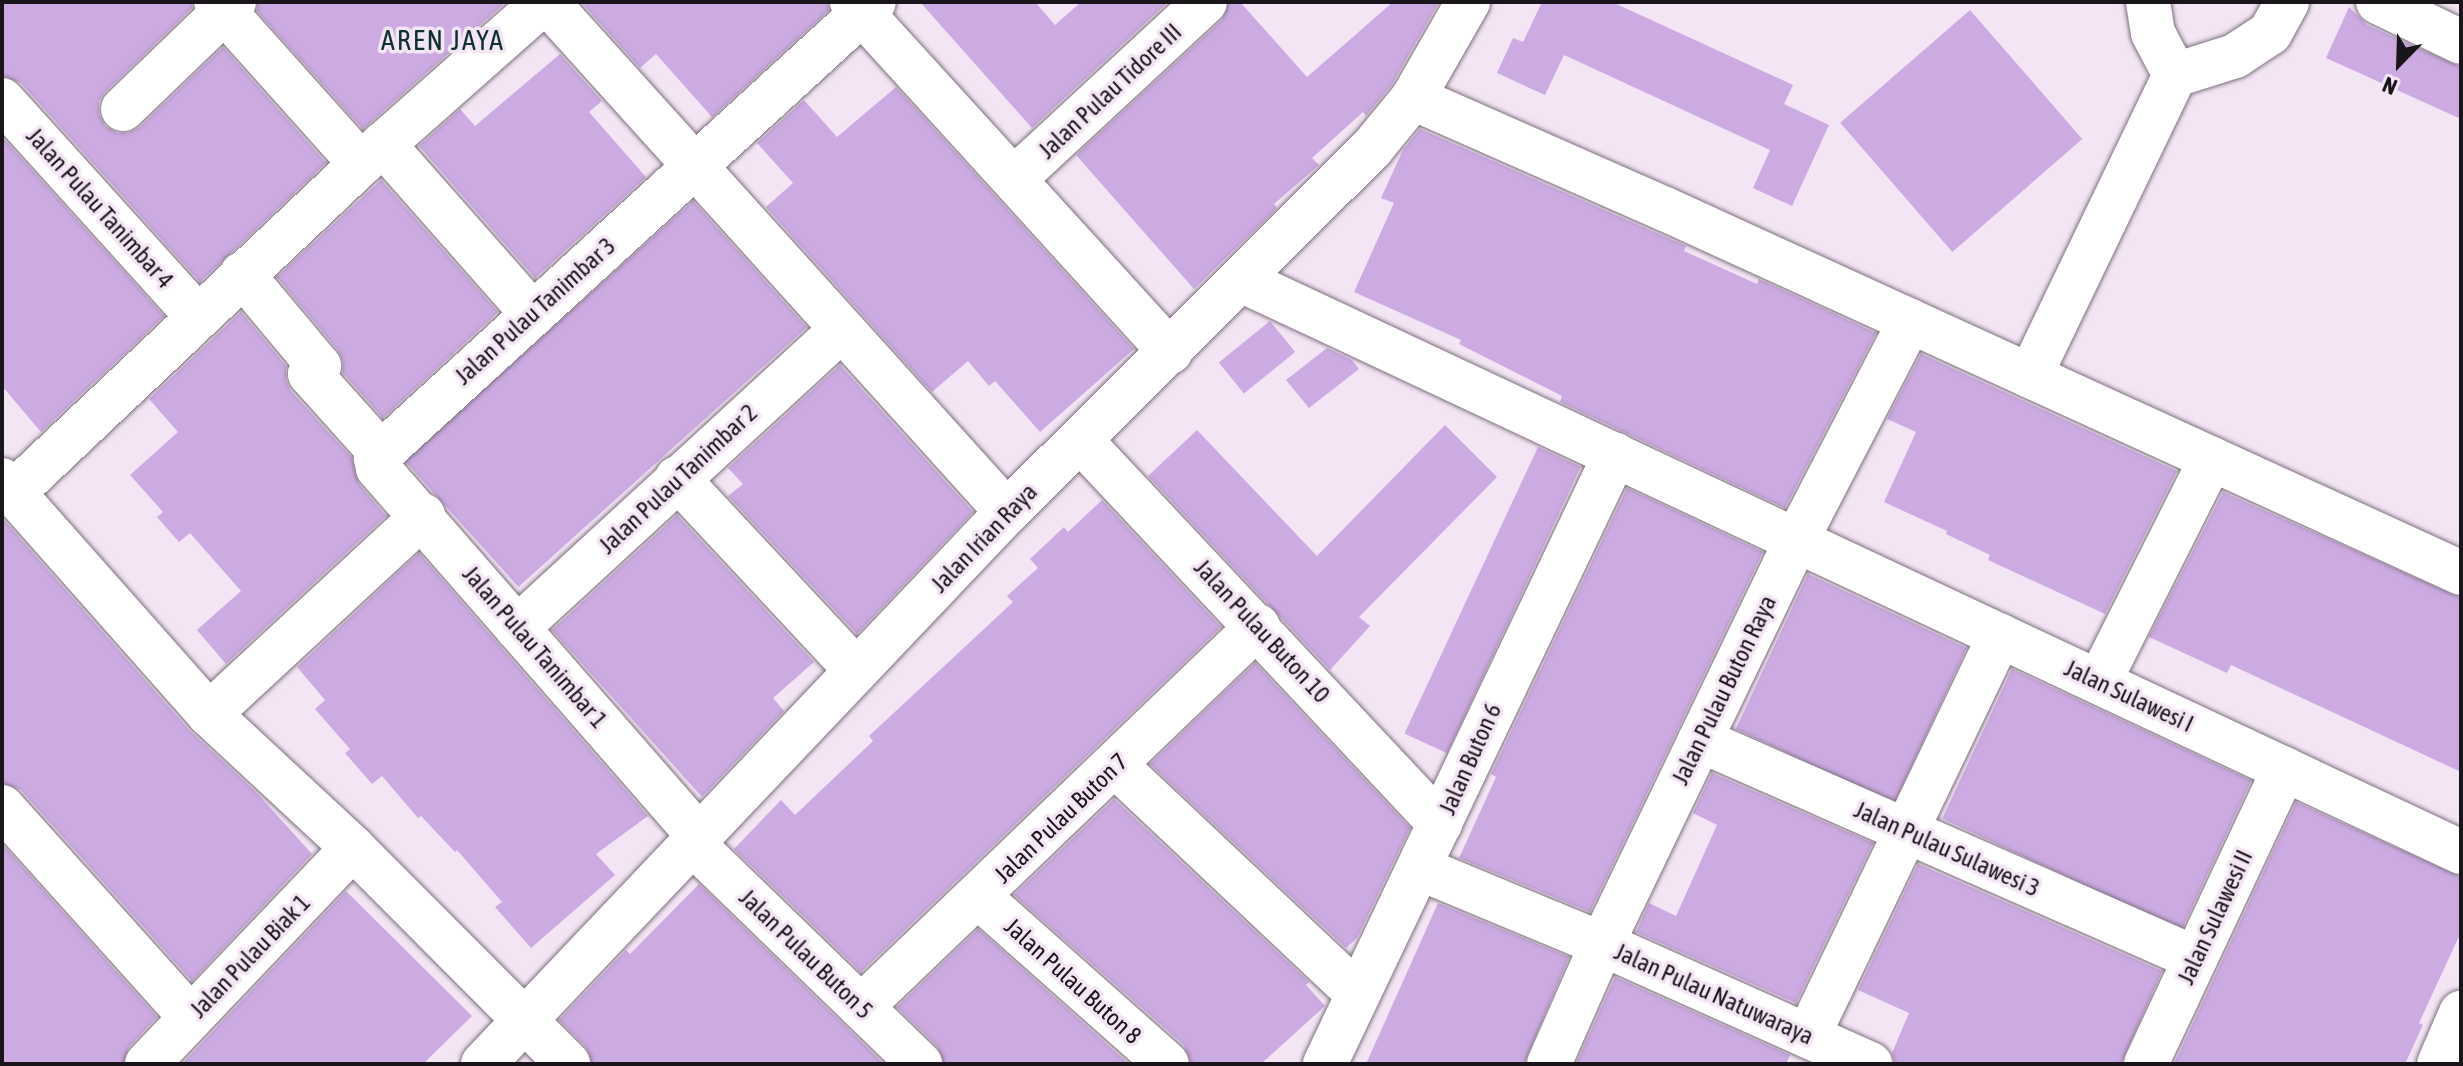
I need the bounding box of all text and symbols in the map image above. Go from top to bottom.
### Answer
street label: Jalan Pulau Tidore III [1033,17,1187,165]
district label: AREN JAYA [381,23,505,57]
north arrow [2359,24,2439,104]
text: N [2379,72,2401,101]
street label: Jalan Pulau Tanimbar 4 [20,122,180,294]
street label: Jalan Pulau Tanimbar 3 [449,231,621,391]
street label: Jalan Pulau Tanimbar 2 [593,398,763,560]
street label: Jalan Irian Raya [925,478,1043,598]
street label: Jalan Pulau Buton 10 [1188,553,1336,709]
street label: Jalan Pulau Tanimbar 1 [457,560,613,734]
street label: Jalan Pulau Buton Raya [1666,591,1782,789]
street label: Jalan Sulawesi I [2060,654,2198,738]
street label: Jalan Buton 6 [1433,699,1507,819]
street label: Jalan Pulau Buton 7 [988,747,1134,889]
street label: Jalan Pulau Sulawesi 3 [1850,795,2044,903]
street label: Jalan Sulawesi II [2171,845,2259,989]
street label: Jalan Pulau Buton 5 [733,883,879,1025]
street label: Jalan Pulau Biak 1 [184,888,316,1024]
street label: Jalan Pulau Buton 8 [999,912,1147,1050]
street label: Jalan Pulau Natuwaraya [1610,937,1818,1051]

